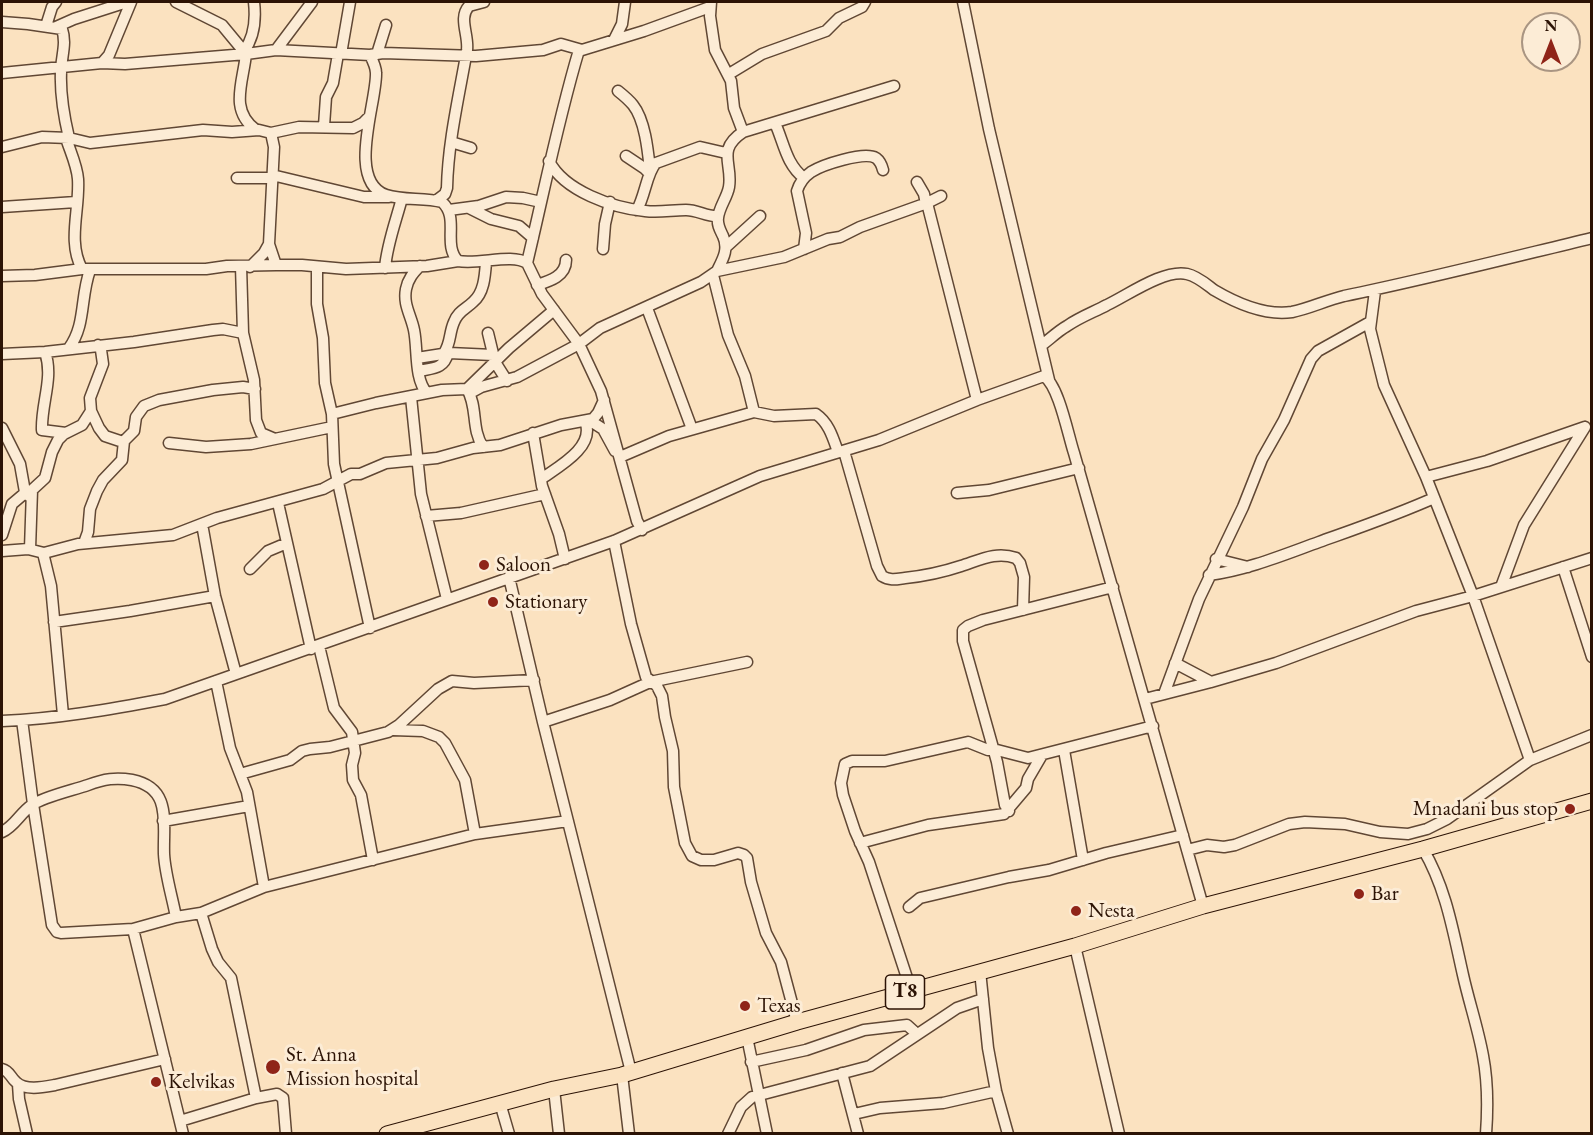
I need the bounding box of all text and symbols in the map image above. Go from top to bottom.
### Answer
north arrow [1521,12,1581,72]
text: N [1545,15,1557,36]
place label: Saloon [496,552,551,578]
marker: Saloon [477,558,491,572]
place label: Stationary [505,589,588,615]
marker: Stationary [486,595,500,609]
place label: Mnadani bus stop [1413,796,1558,822]
marker: Mnadani bus stop [1563,802,1577,816]
place label: Bar [1371,881,1399,907]
marker: Bar [1352,887,1366,901]
place label: Nesta [1088,898,1135,924]
marker: Nesta [1069,904,1083,918]
road number: T8 [886,975,924,1009]
place label: Texas [757,993,801,1019]
marker: Texas [738,999,752,1013]
place label: St. Anna Mission hospital [286,1042,419,1092]
marker: St. Anna Mission hospital [264,1058,282,1076]
place label: Kelvikas [168,1069,235,1095]
marker: Kelvikas [149,1075,163,1089]

